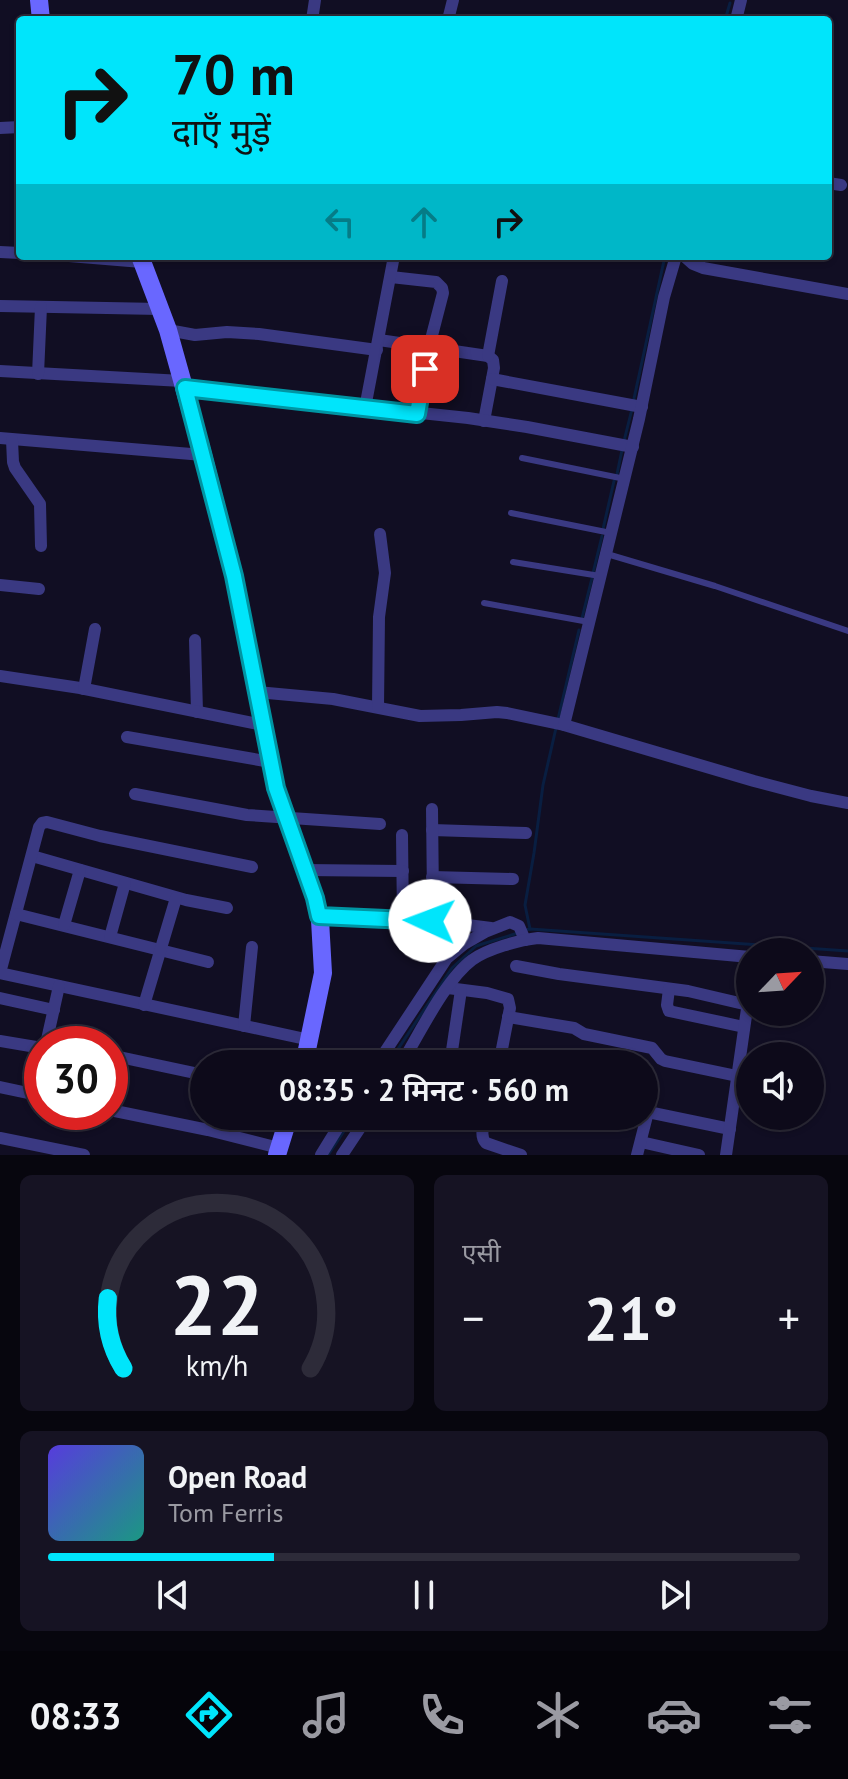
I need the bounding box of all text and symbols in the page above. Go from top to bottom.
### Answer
text: 70 m [172,38,295,110]
icon: right [40,48,144,152]
text: दाएँ मुड़ें [172,108,271,155]
icon: left [318,200,362,244]
icon: ahead [402,200,446,244]
icon: right [486,200,530,244]
pin [391,335,459,403]
icon: arrive [403,347,447,391]
position arrow [388,879,472,963]
north arrow [736,938,824,1026]
map controls [736,938,824,1130]
speed limit sign: 30 [24,1026,128,1130]
button: sound [736,1042,824,1130]
text: 08:35 · 2 मिनट · 560 m [279,1070,569,1109]
text: एसी [462,1236,501,1269]
text: 22 [170,1250,264,1358]
text: 21° [584,1279,678,1357]
text: − [462,1289,484,1346]
text: + [778,1289,800,1346]
text: km/h [186,1347,248,1384]
text: Open Road [168,1457,307,1496]
text: Tom Ferris [168,1496,283,1529]
icon: previous [151,1573,195,1617]
icon: pause [402,1573,446,1617]
icon: next [653,1573,697,1617]
icon: directions [181,1687,237,1743]
icon: music [298,1687,354,1743]
icon: phone [414,1687,470,1743]
icon: climate [530,1687,586,1743]
icon: car [646,1687,702,1743]
icon: filters [762,1687,818,1743]
text: 08:33 [30,1692,121,1739]

